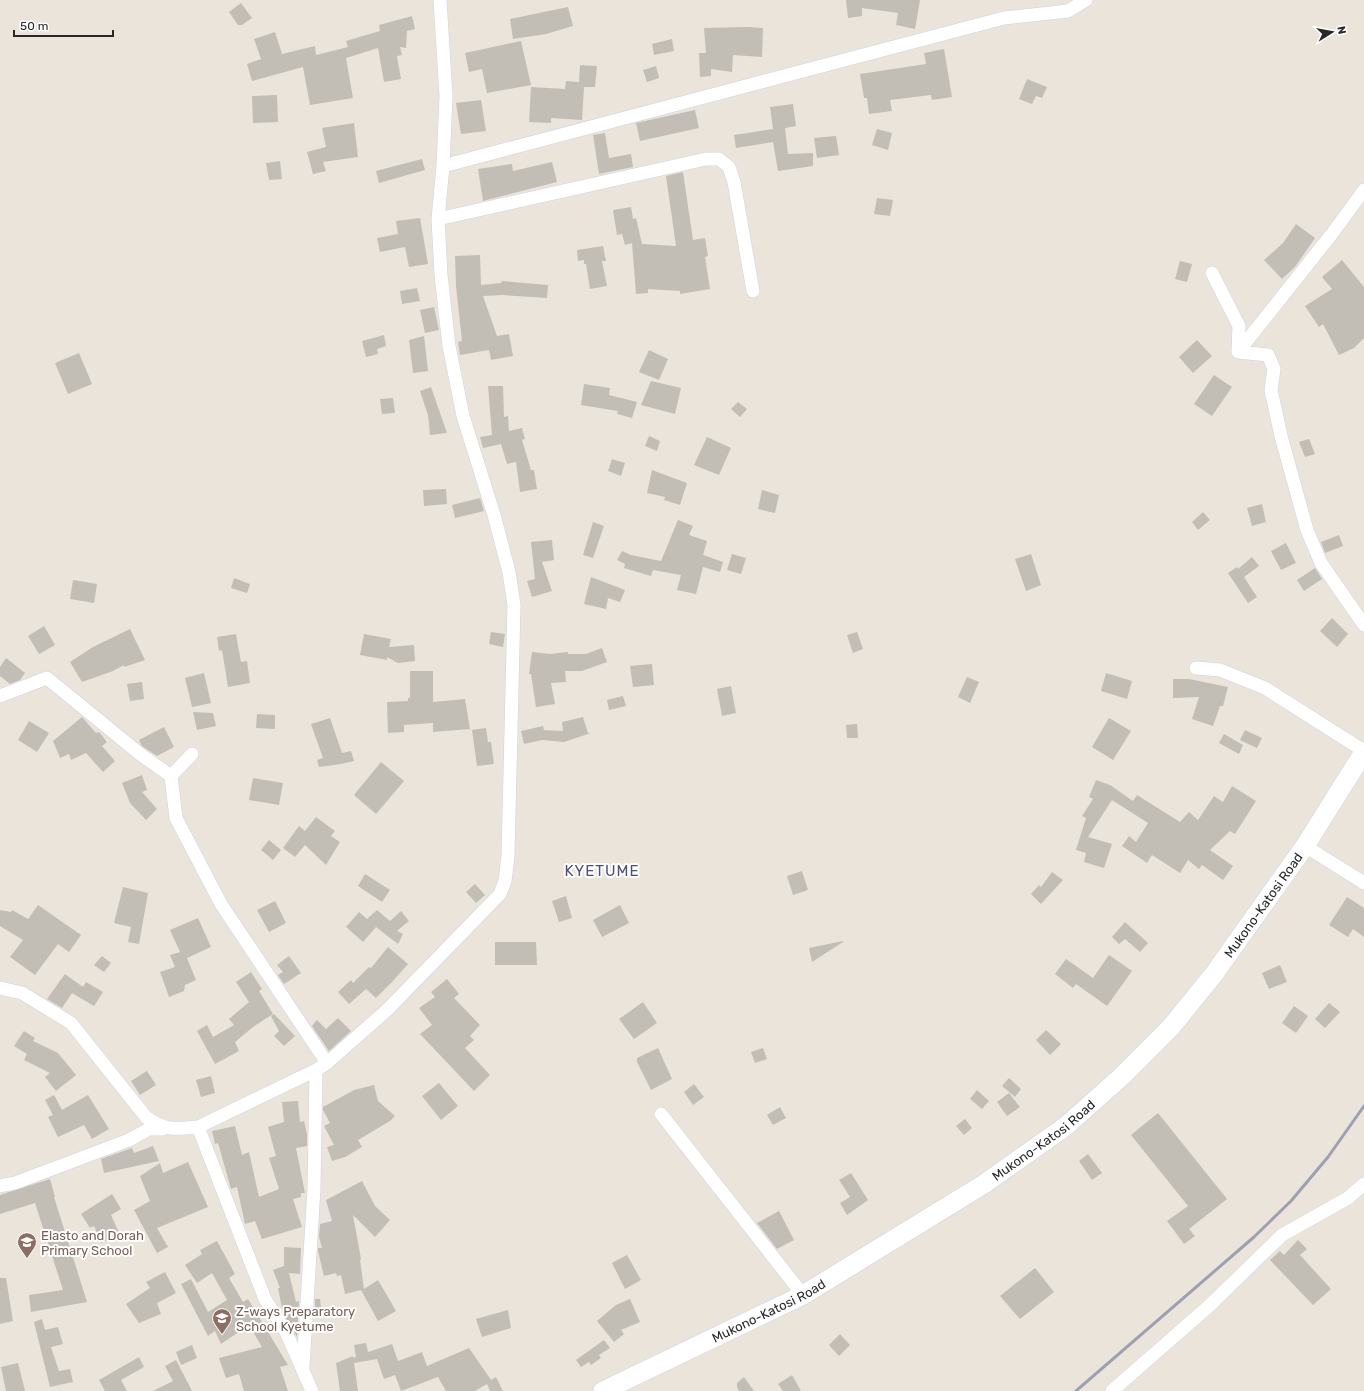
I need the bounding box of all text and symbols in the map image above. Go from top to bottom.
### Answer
scale bar [14,12,113,38]
north arrow [1312,12,1352,52]
text: 50 m [20,19,48,33]
text: N [1334,25,1348,35]
street label: Mukono-Katosi Road [1221,850,1305,960]
district label: KYETUME [564,862,640,880]
street label: Mukono-Katosi Road [989,1097,1098,1184]
place label: Elasto and Dorah Primary School [41,1228,144,1258]
school or university icon: Elasto and Dorah Primary School [16,1231,38,1259]
street label: Mukono-Katosi Road [709,1276,828,1345]
place label: Z-ways Preparatory School Kyetume [236,1304,355,1334]
school or university icon: Z-ways Preparatory School Kyetume [211,1307,233,1335]

